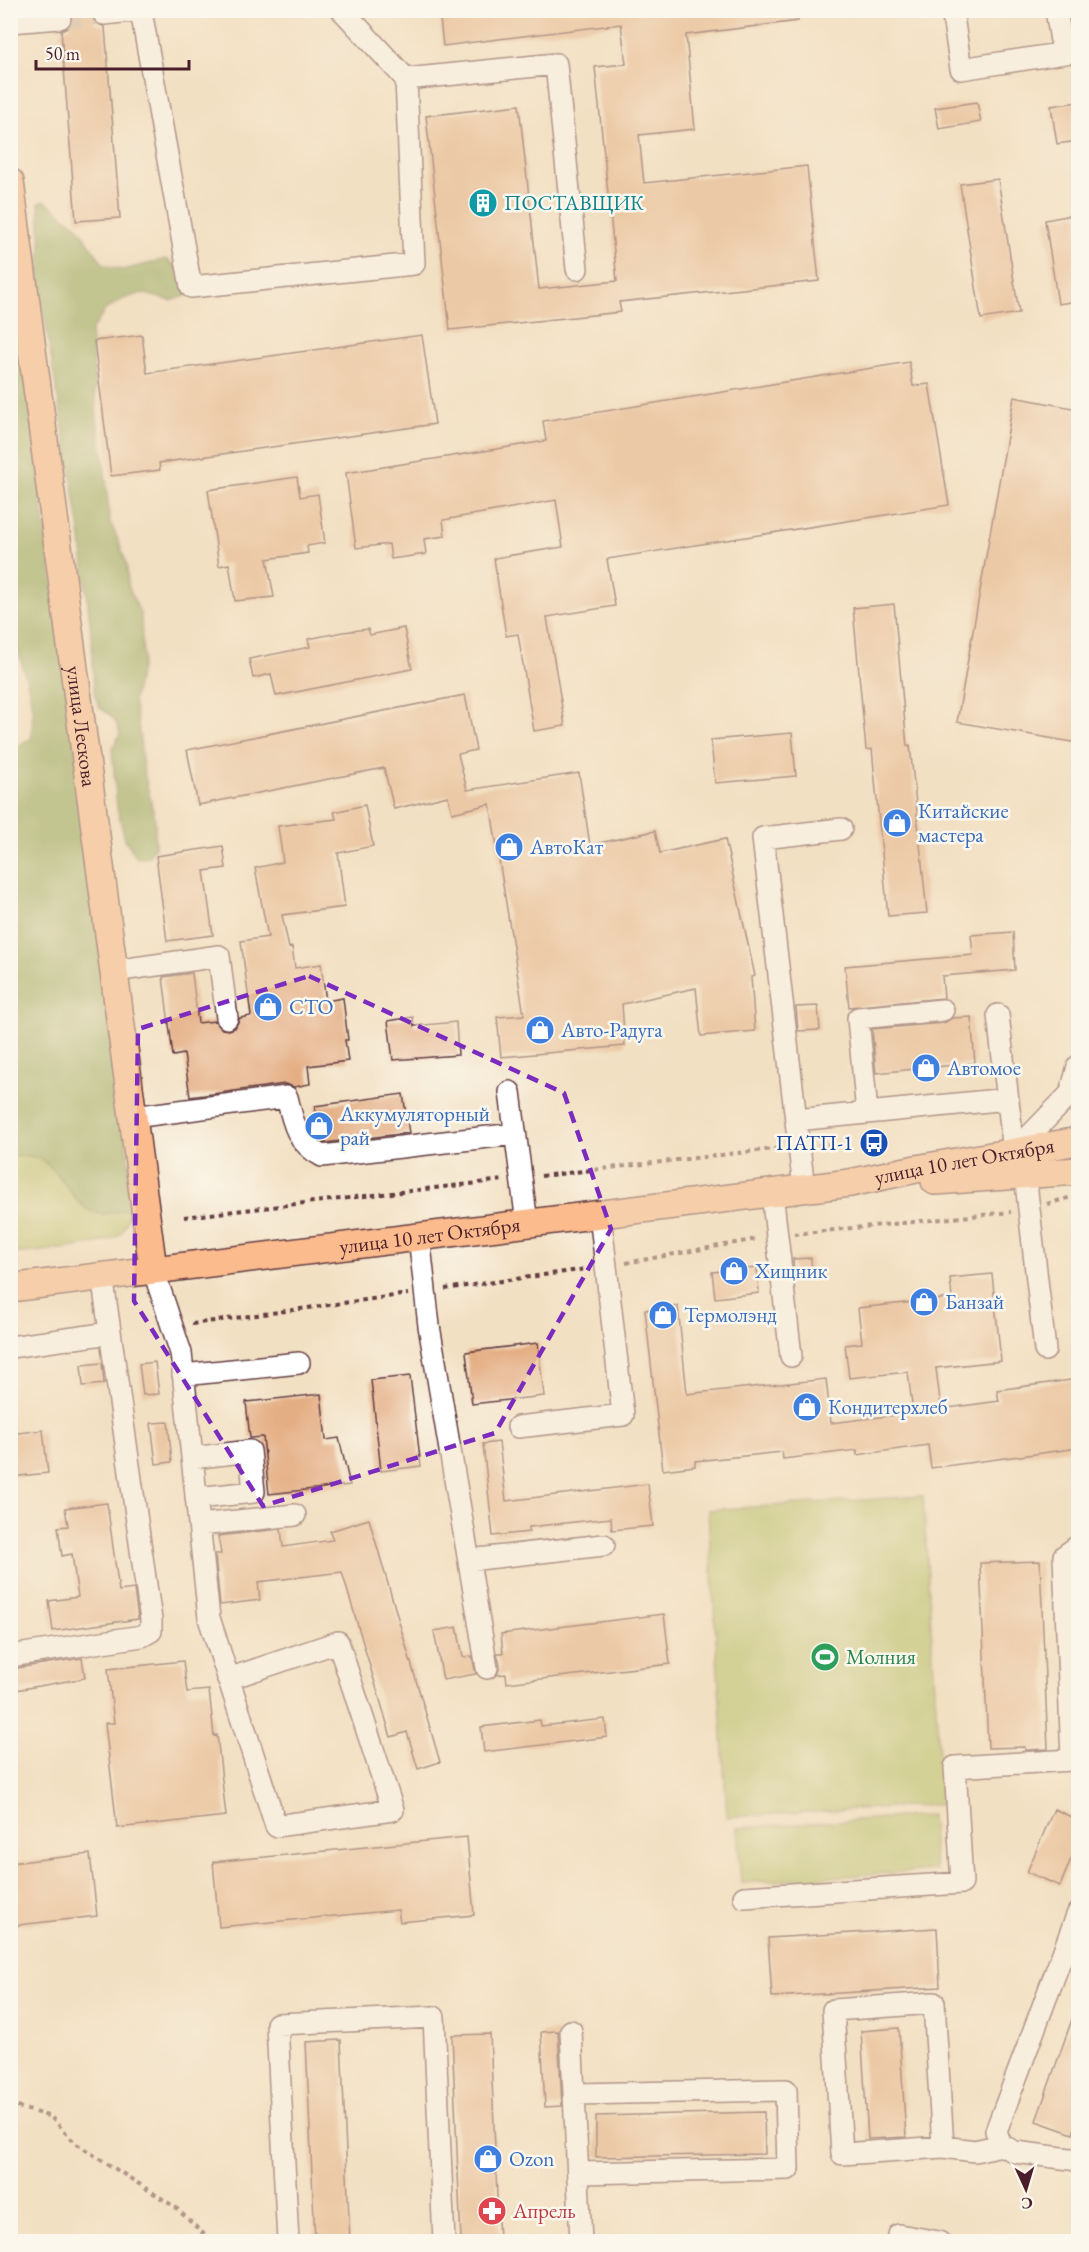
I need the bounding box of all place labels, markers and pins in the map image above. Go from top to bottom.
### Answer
building icon: ПОСТАВЩИК [467,187,499,219]
place label: ПОСТАВЩИК [504,189,644,216]
place label: Китайские мастера [918,797,1009,848]
shop icon: Китайские мастера [881,807,913,839]
shop icon: АвтоКат [493,831,525,863]
place label: АвтоКат [529,833,604,860]
shop icon: СТО [252,991,284,1023]
place label: СТО [289,993,334,1020]
shop icon: Авто-Радуга [524,1014,556,1046]
place label: Авто-Радуга [560,1016,663,1043]
shop icon: Автомое [910,1052,942,1084]
place label: Автомое [946,1054,1021,1081]
place label: Аккумуляторный рай [339,1100,490,1151]
shop icon: Аккумуляторный рай [303,1110,335,1142]
bus stop icon: ПАТП-1 [858,1127,890,1159]
place label: ПАТП-1 [776,1129,853,1156]
shop icon: Хищник [718,1255,750,1287]
place label: Хищник [754,1257,828,1284]
shop icon: Банзай [908,1286,940,1318]
place label: Банзай [945,1288,1004,1315]
shop icon: Термолэнд [647,1299,679,1331]
place label: Термолэнд [684,1301,777,1328]
shop icon: Кондитерхлеб [791,1391,823,1423]
place label: Кондитерхлеб [828,1393,948,1420]
sports icon: Молния [809,1641,841,1673]
place label: Молния [846,1643,916,1670]
shop icon: Ozon [472,2143,504,2175]
place label: Ozon [509,2145,554,2172]
pharmacy icon: Апрель [476,2195,508,2227]
place label: Апрель [512,2197,576,2224]

